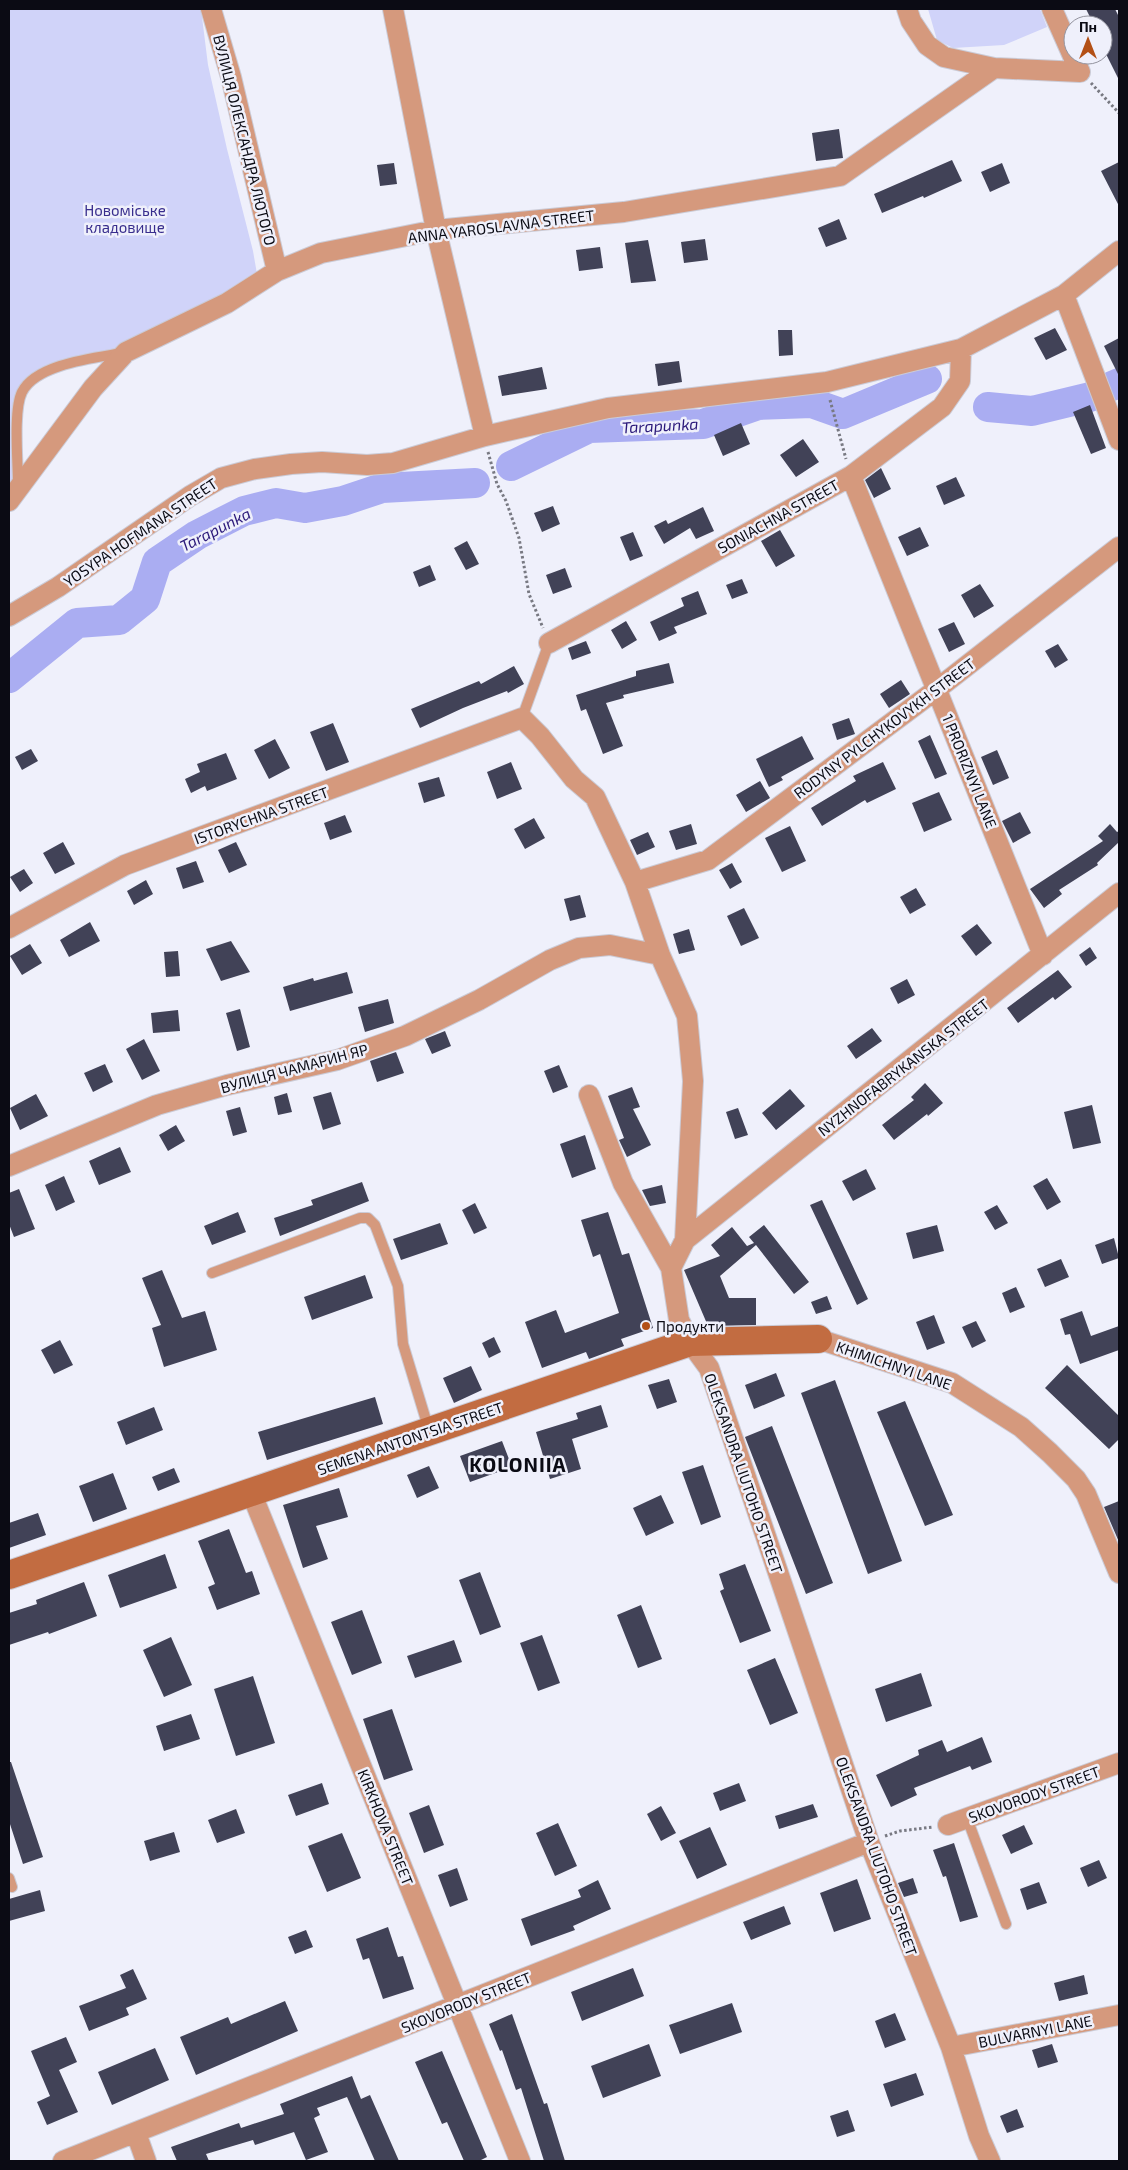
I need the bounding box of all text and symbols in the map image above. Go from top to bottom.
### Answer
north arrow [1063,15,1113,65]
text: Пн [1079,18,1097,35]
street label: ВУЛИЦЯ ОЛЕКСАНДРА ЛЮТОГО [210,33,280,247]
park label: Новоміське кладовище [84,201,166,236]
street label: ANNA YAROSLAVNA STREET [407,206,595,246]
water label: Tarapunka [621,413,699,437]
street label: YOSYPA HOFMANA STREET [60,474,220,590]
street label: SONIACHNA STREET [714,475,842,557]
water label: Tarapunka [176,503,254,555]
street label: RODYNY PYLCHYKOVYKH STREET [790,654,978,802]
street label: 1 PRORIZNYI LANE [939,711,1001,831]
street label: ISTORYCHNA STREET [191,782,331,848]
street label: NYZHNOFABRYKANSKA STREET [814,994,992,1139]
street label: ВУЛИЦЯ ЧАМАРИН ЯР [218,1040,370,1096]
place label: Продукти [656,1317,724,1336]
marker: Продукти [640,1320,652,1332]
street label: KHIMICHNYI LANE [834,1337,954,1393]
street label: OLEKSANDRA LIUTOHO STREET [701,1371,787,1576]
street label: SEMENA ANTONTSIA STREET [315,1398,505,1478]
district label: KOLONIIA [469,1452,567,1476]
street label: OLEKSANDRA LIUTOHO STREET [833,1754,922,1958]
street label: SKOVORODY STREET [966,1762,1102,1826]
street label: KIRKHOVA STREET [354,1766,418,1888]
street label: SKOVORODY STREET [398,1968,534,2036]
street label: BULVARNYI LANE [977,2011,1093,2051]

